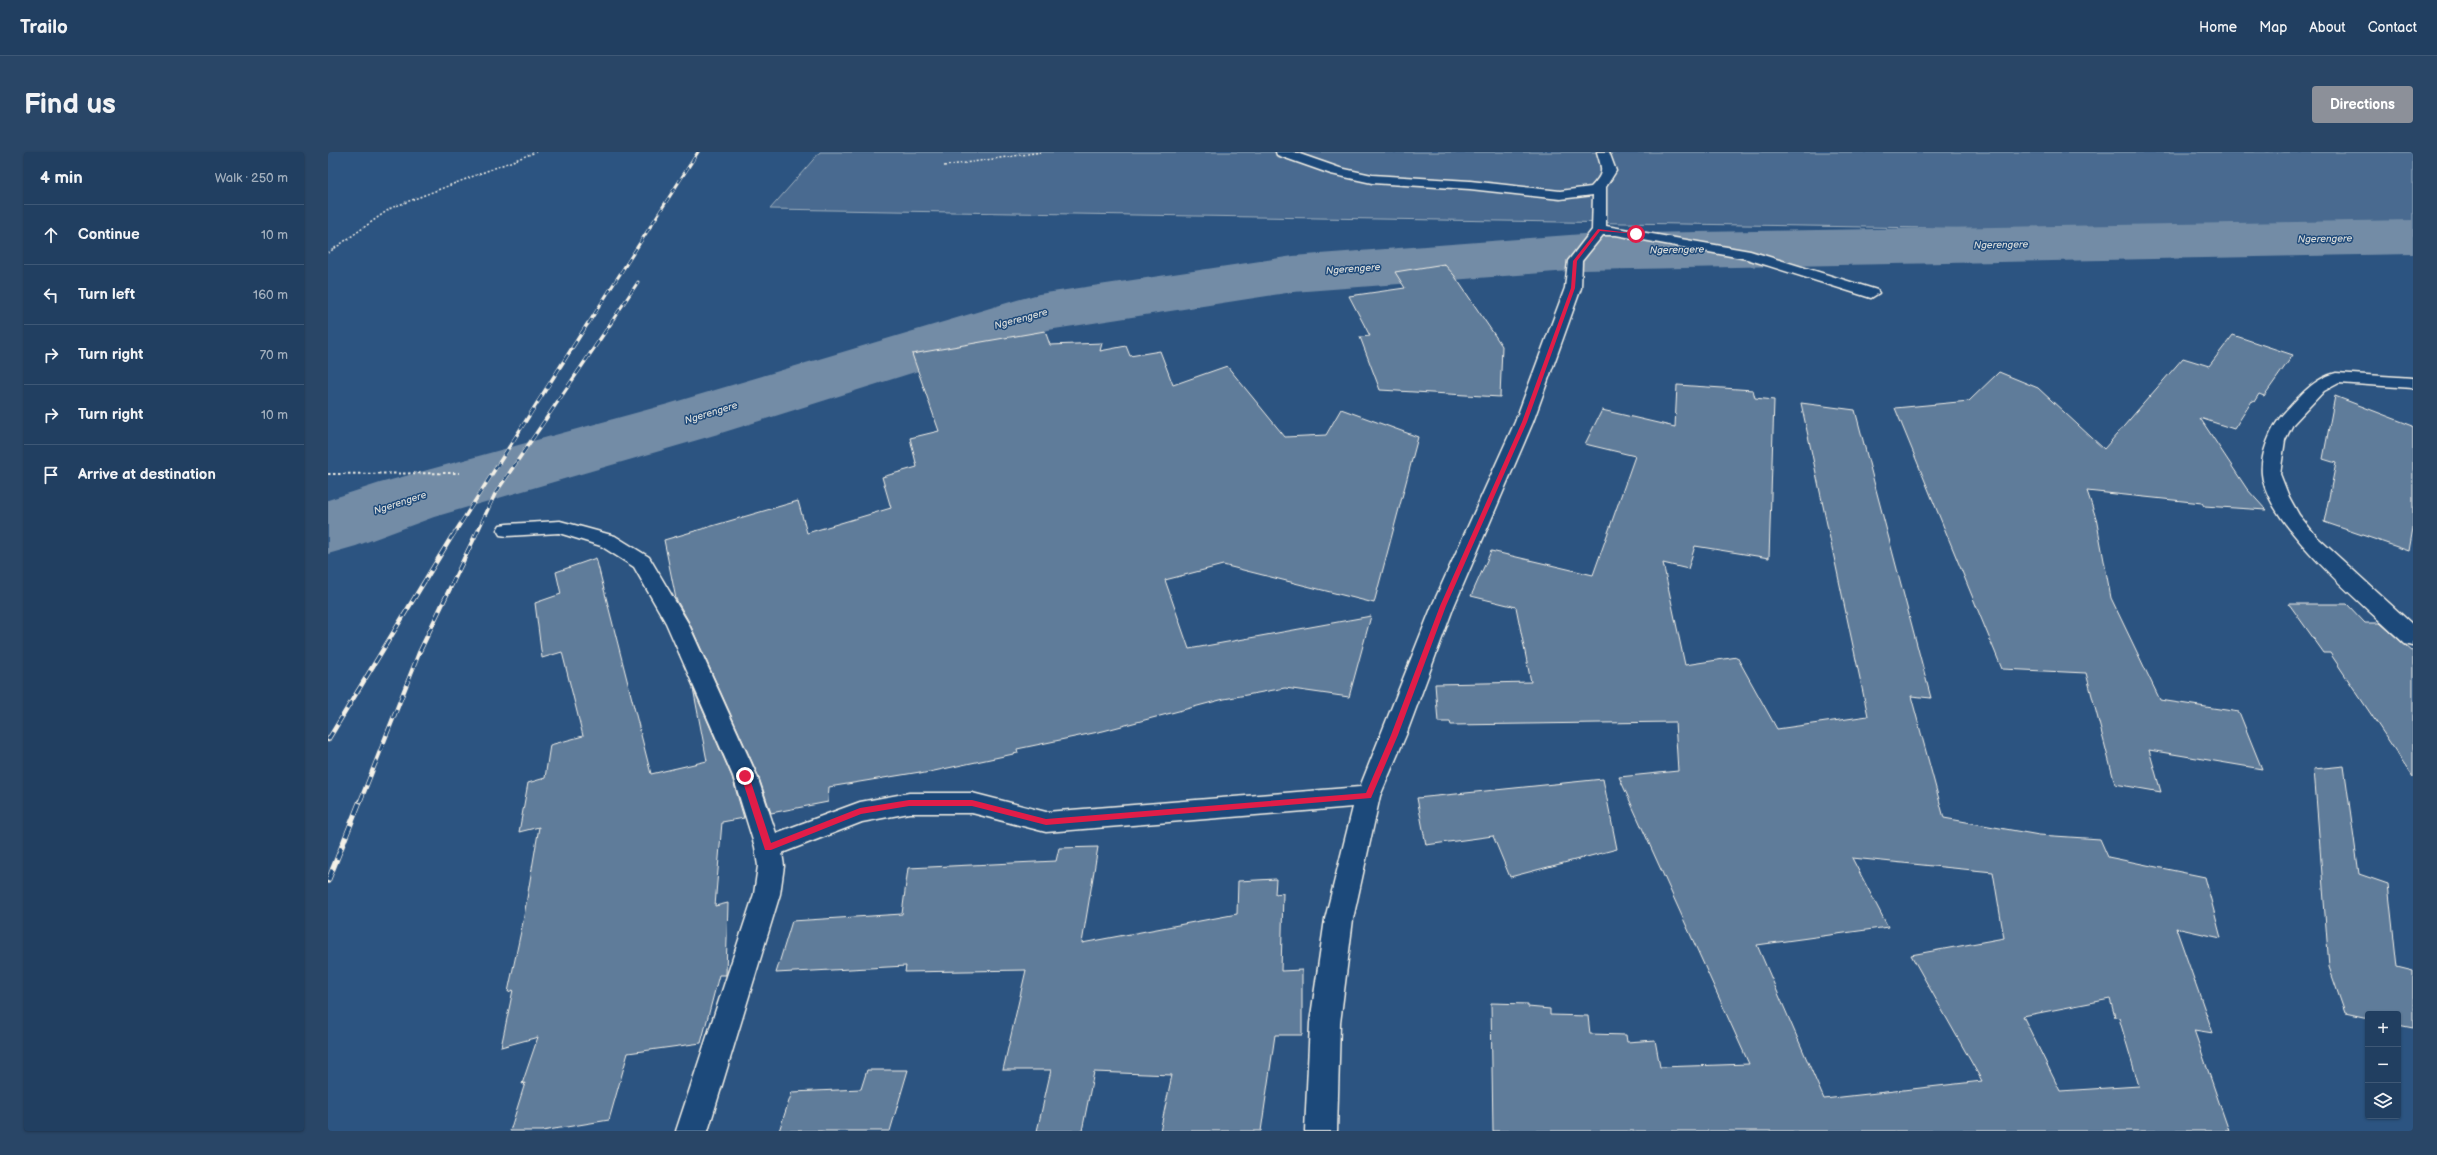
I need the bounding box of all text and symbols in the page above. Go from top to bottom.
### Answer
text: Trailo [20,16,68,39]
text: Home [2199,19,2237,36]
text: Map [2259,19,2287,36]
text: About [2309,19,2346,36]
text: Contact [2368,19,2417,36]
button: Directions [2312,86,2413,123]
text: Find us [24,88,116,121]
text: 4 min [40,168,83,188]
text: Walk · 250 m [215,170,288,186]
icon: ahead [40,224,62,246]
text: Continue [78,225,140,244]
route start [1627,225,1645,243]
text: 10 m [261,227,288,243]
water label: Ngerengere [2298,233,2353,245]
water label: Ngerengere [1974,239,2029,251]
water label: Ngerengere [1650,244,1705,256]
water label: Ngerengere [1325,261,1381,277]
icon: left [40,284,62,306]
text: Turn left [78,285,135,304]
text: 160 m [253,287,288,303]
water label: Ngerengere [993,306,1049,332]
icon: right [40,344,62,366]
text: Turn right [78,345,143,364]
text: 70 m [260,347,288,363]
water label: Ngerengere [683,399,739,427]
icon: right [40,404,62,426]
text: Turn right [78,405,143,424]
text: 10 m [261,407,288,423]
icon: arrive [40,464,62,486]
text: Arrive at destination [78,465,216,484]
water label: Ngerengere [372,489,428,517]
route end [736,767,754,785]
map controls [2365,1011,2401,1119]
button: + [2365,1011,2401,1047]
button: − [2365,1047,2401,1083]
button: layers [2365,1083,2401,1119]

